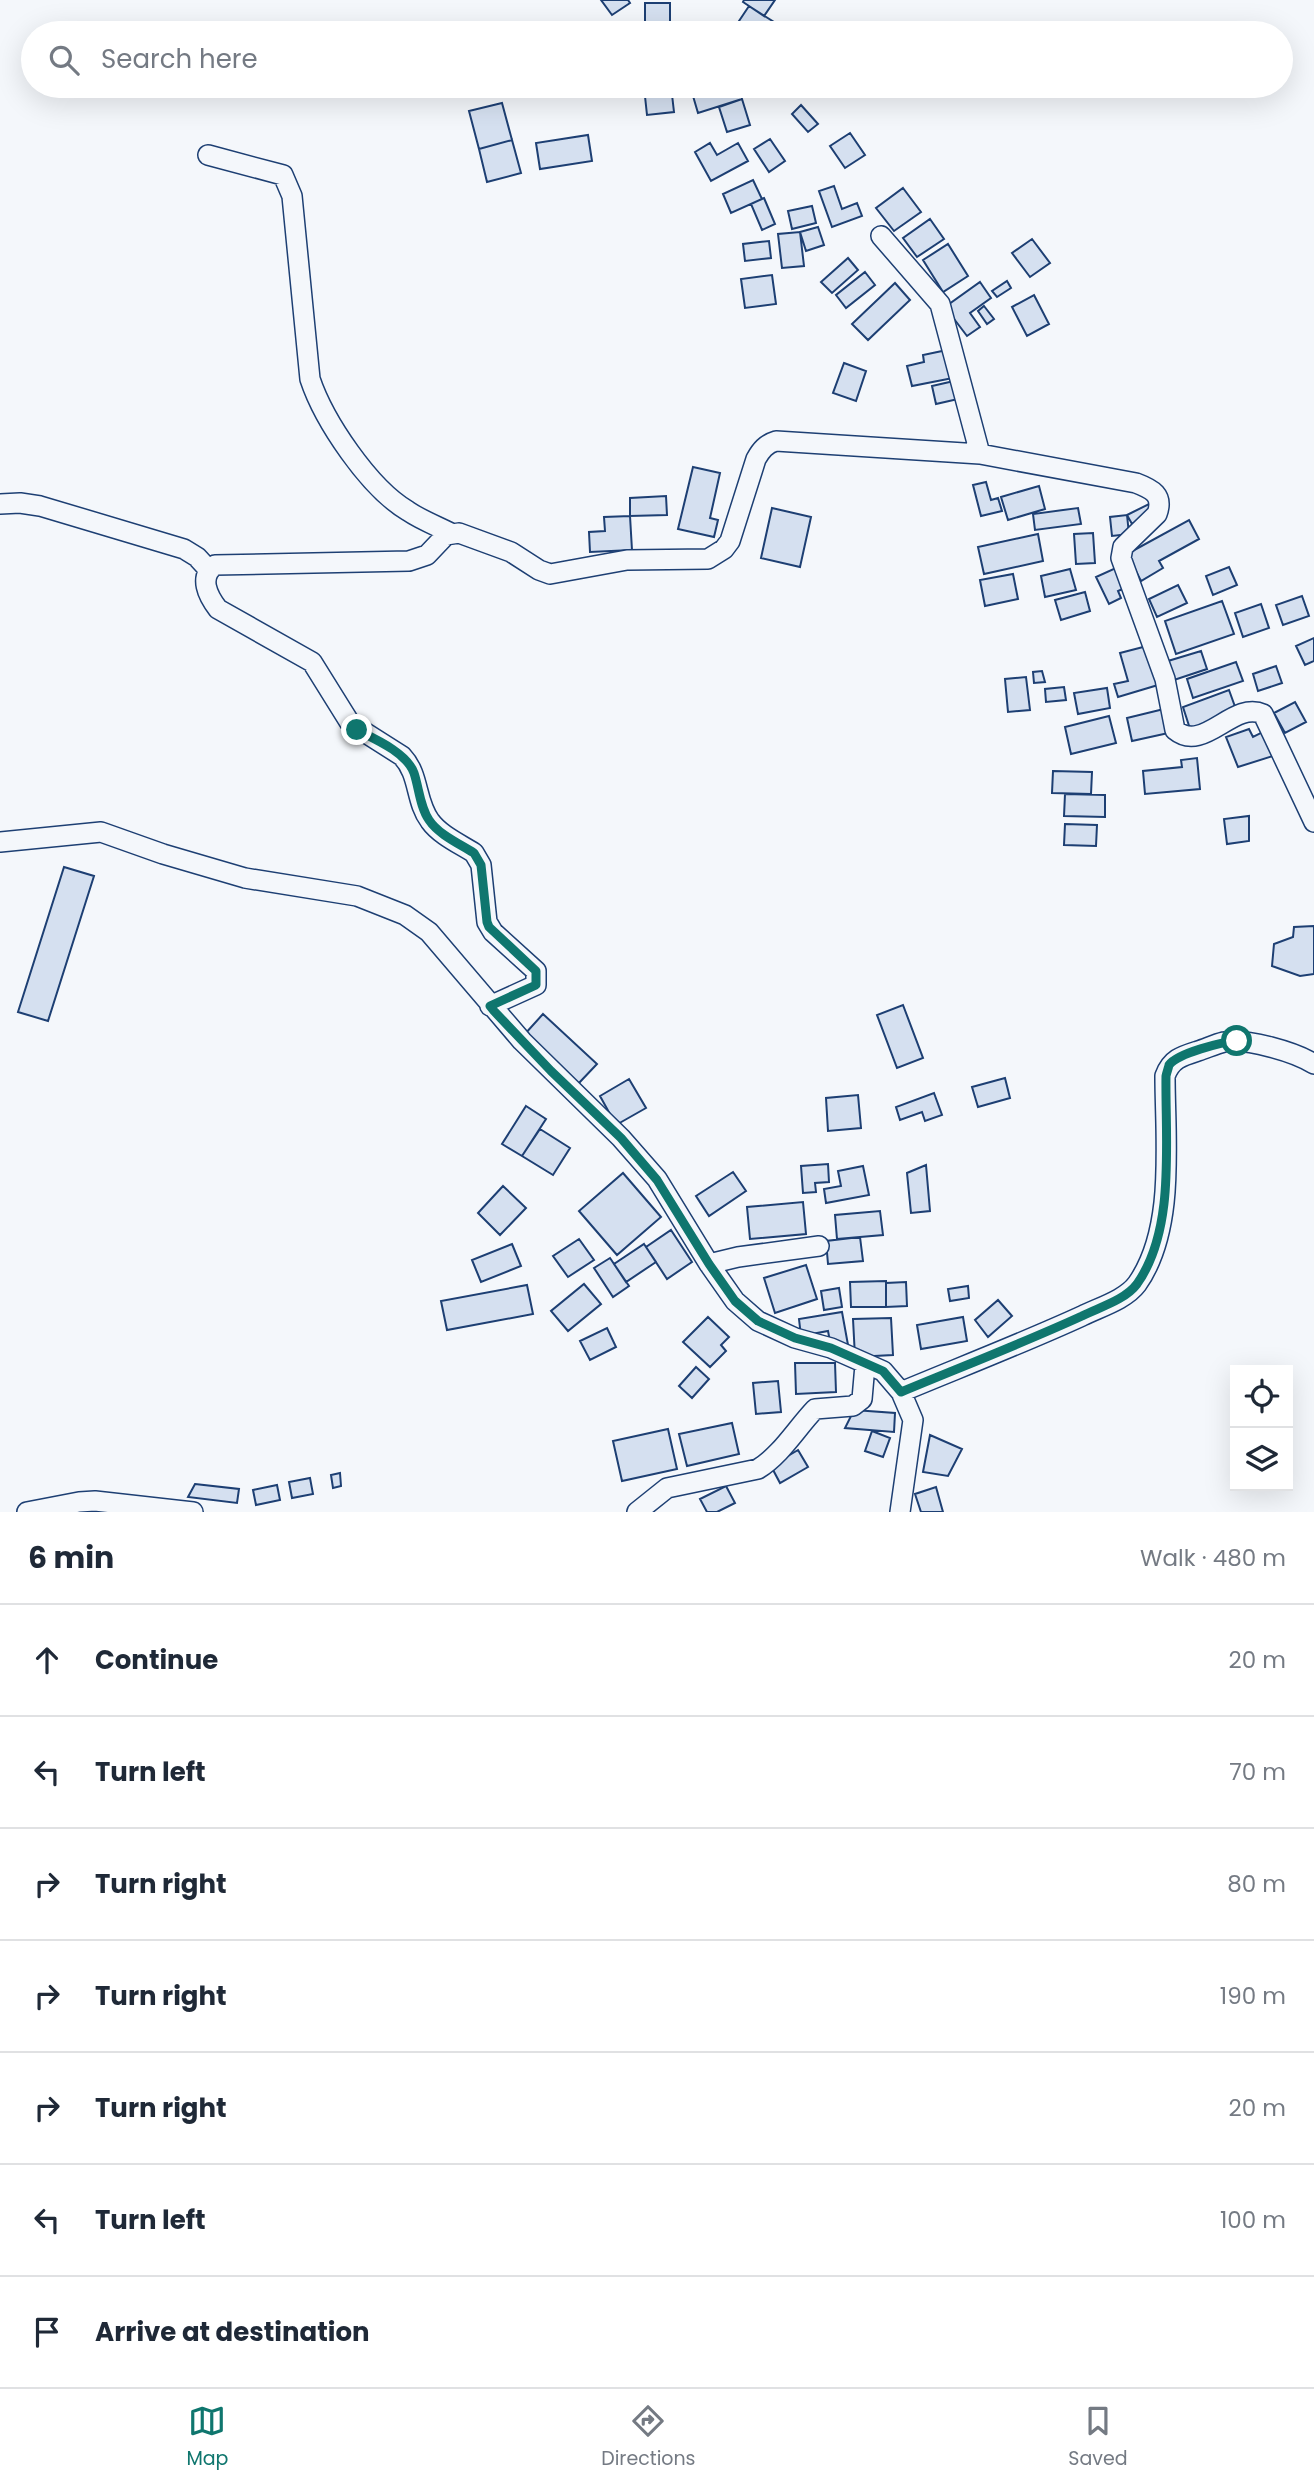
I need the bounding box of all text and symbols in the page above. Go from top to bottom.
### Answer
search box [21,21,1293,98]
icon: search [45,41,83,79]
text: Search here [101,41,258,77]
route end [341,714,372,745]
route start [1221,1025,1252,1056]
map controls [1230,1365,1293,1491]
button: locate [1230,1365,1293,1428]
button: layers [1230,1428,1293,1491]
text: 6 min [28,1536,114,1579]
text: Walk · 480 m [1140,1542,1286,1574]
icon: ahead [28,1641,66,1679]
text: Continue [95,1642,218,1678]
text: 20 m [1228,1644,1286,1676]
icon: left [28,1753,66,1791]
text: Turn left [95,1754,206,1790]
text: 70 m [1229,1756,1286,1788]
icon: right [28,1865,66,1903]
text: Turn right [95,1866,227,1902]
text: 80 m [1227,1868,1286,1900]
icon: right [28,1977,66,2015]
text: Turn right [95,1978,227,2014]
text: 190 m [1220,1980,1286,2012]
icon: right [28,2089,66,2127]
text: Turn right [95,2090,227,2126]
text: 20 m [1228,2092,1286,2124]
icon: left [28,2201,66,2239]
text: Turn left [95,2202,206,2238]
text: 100 m [1220,2204,1286,2236]
icon: arrive [28,2313,66,2351]
text: Arrive at destination [95,2314,370,2350]
tab: Map [186,2402,228,2473]
tab: Directions [601,2402,696,2473]
tab: Saved [1068,2402,1128,2473]

